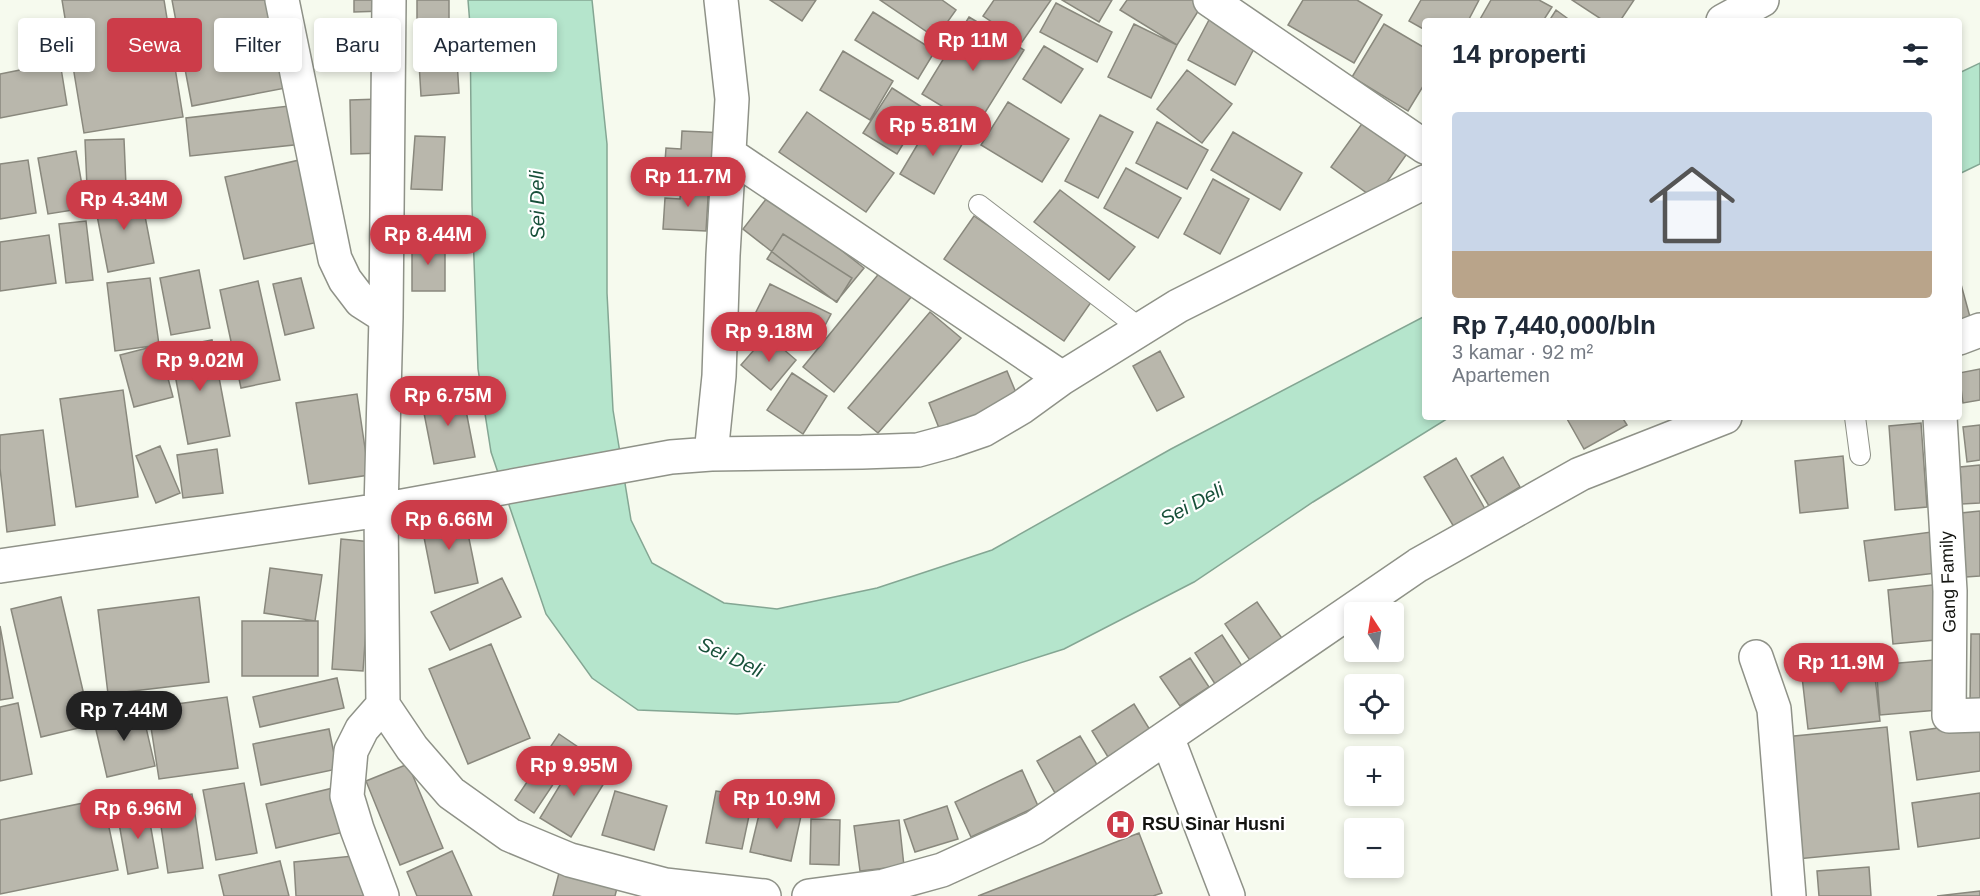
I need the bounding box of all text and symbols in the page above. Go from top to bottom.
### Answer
chip: Beli [18,18,95,72]
chip: Sewa [107,18,202,72]
chip: Filter [214,18,302,72]
chip: Baru [314,18,401,72]
chip: Apartemen [413,18,557,72]
pin: Rp 11M [924,21,1022,72]
text: Rp 11M [938,29,1008,51]
icon: filters [1899,38,1932,71]
text: 14 properti [1452,39,1586,69]
pin: Rp 5.81M [871,106,995,157]
text: Rp 5.81M [889,114,977,136]
icon: home [1638,151,1746,259]
pin: Rp 11.7M [626,157,750,208]
text: Rp 11.7M [645,165,731,187]
water label: Sei Deli [525,170,549,240]
pin: Rp 4.34M [62,180,186,231]
text: Rp 4.34M [80,188,168,210]
pin: Rp 8.44M [366,215,490,266]
text: Rp 8.44M [384,223,472,245]
text: Rp 7,440,000/bln [1452,310,1656,340]
pin: Rp 9.18M [707,312,831,363]
text: Rp 9.18M [725,320,813,342]
pin: Rp 9.02M [138,341,262,392]
text: 3 kamar · 92 m² [1452,341,1593,363]
text: Rp 9.02M [156,349,244,371]
text: Apartemen [1452,364,1550,386]
pin: Rp 6.75M [386,376,510,427]
text: Rp 6.75M [404,384,492,406]
water label: Sei Deli [1156,478,1228,530]
pin: Rp 6.66M [387,500,511,551]
text: Rp 6.66M [405,508,493,530]
street label: Gang Family [1936,531,1960,633]
north arrow [1344,602,1404,662]
map controls [1344,602,1404,878]
water label: Sei Deli [695,632,767,682]
pin: Rp 11.9M [1779,643,1903,694]
text: Rp 11.9M [1798,651,1884,673]
button: locate [1344,674,1404,734]
pin: Rp 7.44M [62,691,186,742]
text: Rp 7.44M [80,699,168,721]
pin: Rp 9.95M [512,746,636,797]
button: + [1344,746,1404,806]
text: Rp 9.95M [530,754,618,776]
pin: Rp 10.9M [715,779,839,830]
text: Rp 10.9M [733,787,821,809]
pin: Rp 6.96M [76,789,200,840]
text: Rp 6.96M [94,797,182,819]
hospital icon: RSU Sinar Husni [1105,808,1137,840]
place label: RSU Sinar Husni [1142,814,1285,834]
button: − [1344,818,1404,878]

